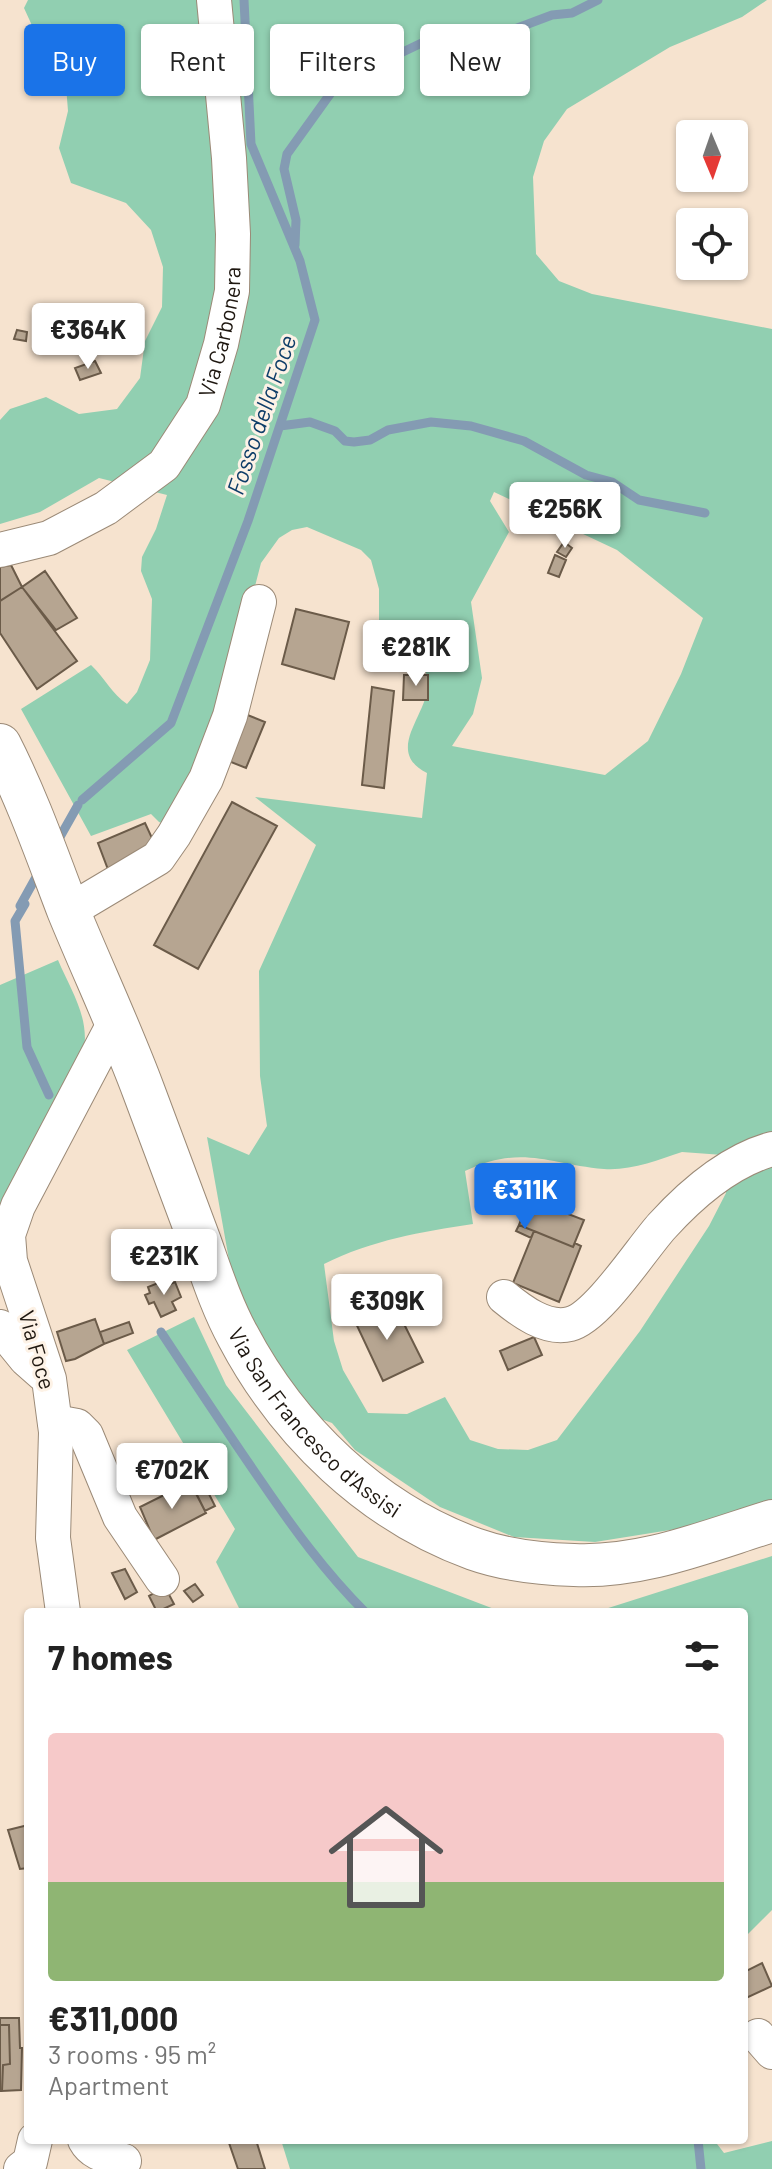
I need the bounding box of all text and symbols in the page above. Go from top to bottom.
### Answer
chip: Buy [24,24,125,96]
chip: Rent [141,24,254,96]
chip: Filters [270,24,404,96]
chip: New [420,24,530,96]
north arrow [676,120,748,192]
map controls [676,120,748,280]
button: locate [676,208,748,280]
street label: Via Carbonera [192,266,245,400]
pin: €364K [32,303,144,371]
text: €364K [50,313,126,344]
water label: Fosso della Foce [220,331,301,498]
pin: €256K [509,482,621,550]
text: €256K [527,492,603,523]
pin: €281K [360,620,472,688]
text: €281K [381,630,451,661]
pin: €311K [469,1163,581,1231]
text: €311K [492,1173,558,1204]
pin: €231K [108,1229,220,1297]
text: €231K [129,1239,199,1270]
pin: €309K [331,1274,443,1342]
text: €309K [349,1284,425,1315]
street label: Via Foce [14,1307,62,1392]
street label: Via San Francesco d'Assisi [224,1323,406,1522]
pin: €702K [116,1443,228,1511]
text: €702K [134,1453,210,1484]
icon: filters [680,1634,724,1678]
text: 7 homes [48,1636,173,1677]
icon: home [314,1785,458,1929]
text: €311,000 [48,1997,178,2038]
text: 3 rooms · 95 m² [48,2038,216,2069]
text: Apartment [48,2069,169,2100]

